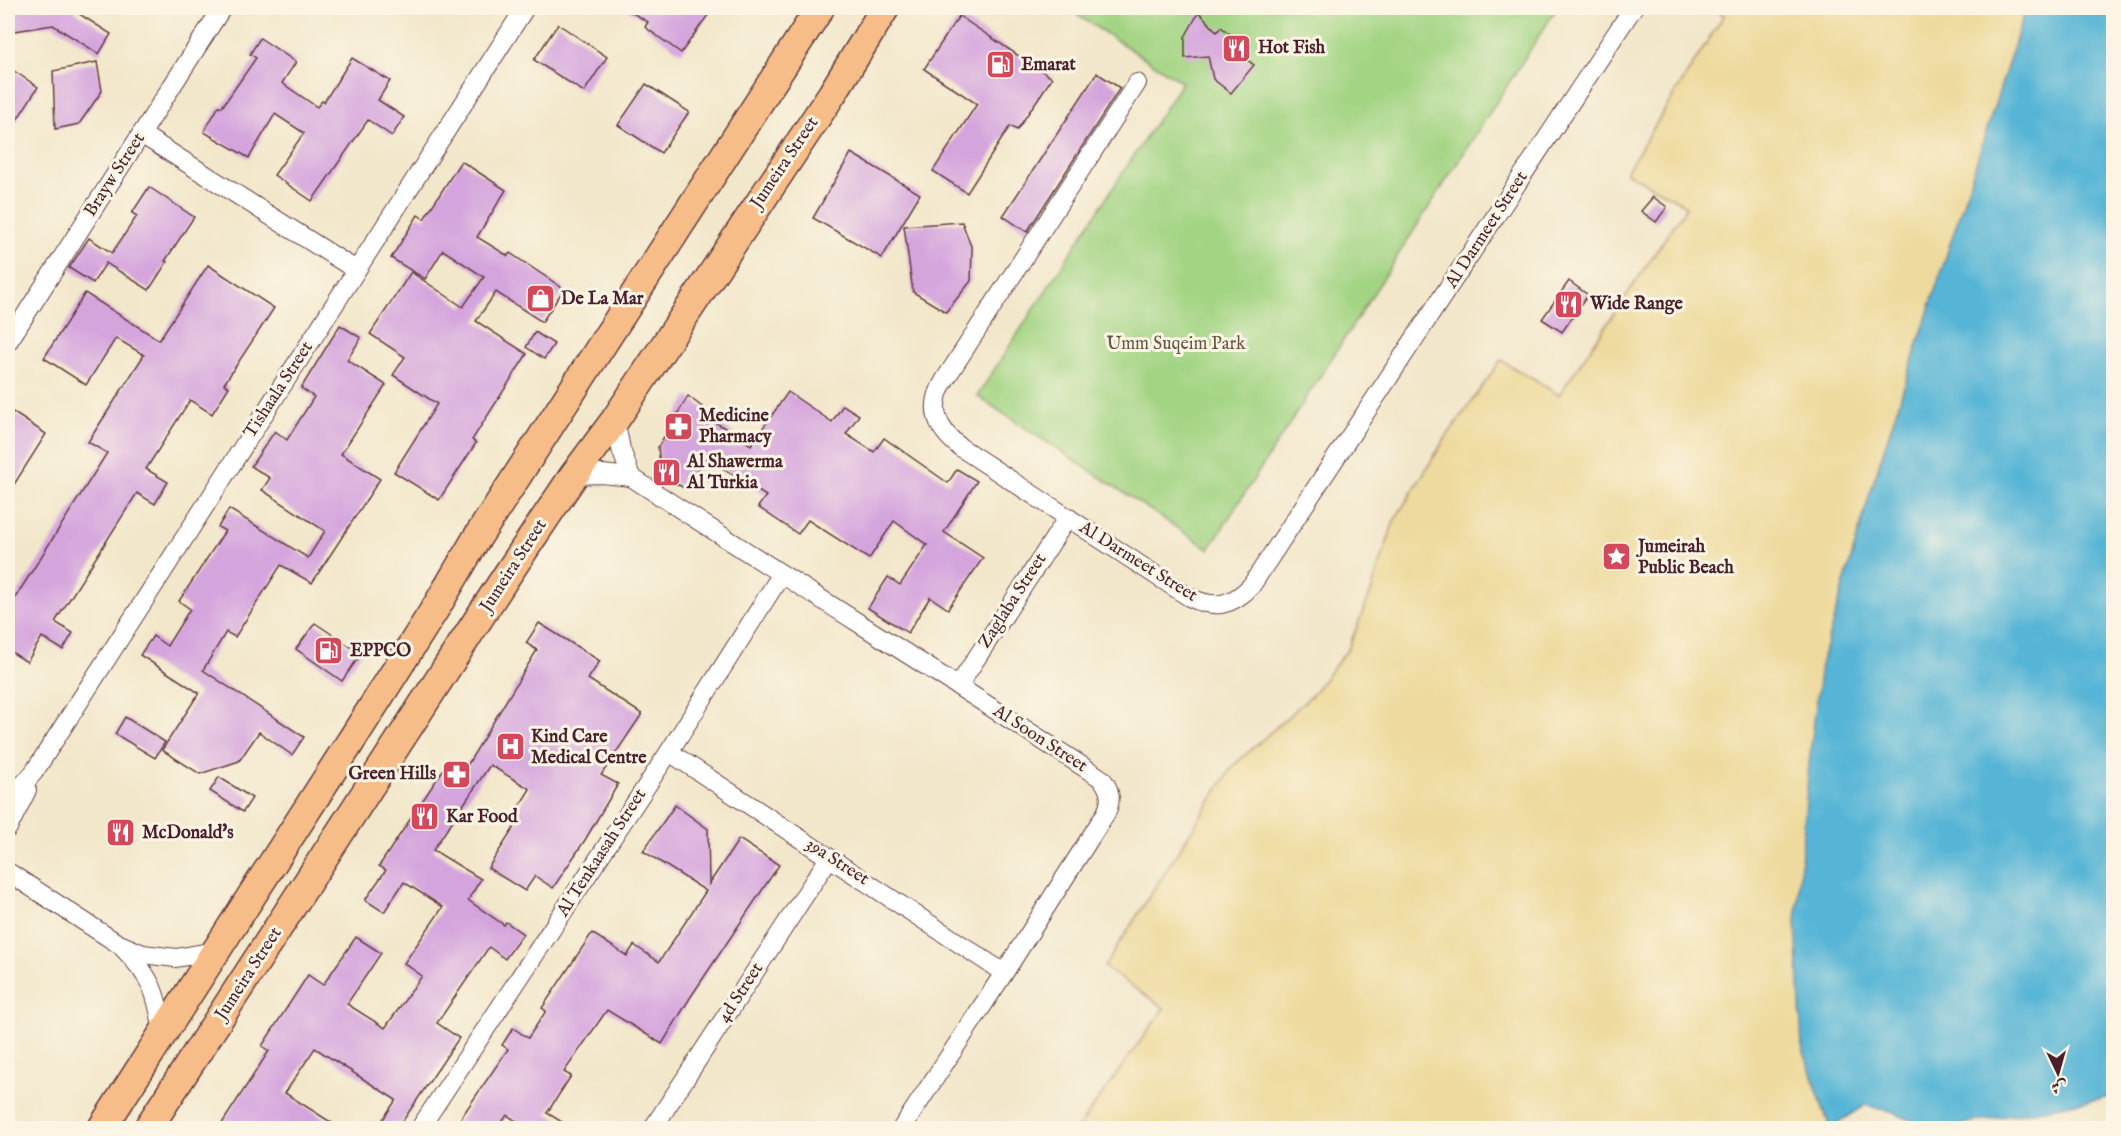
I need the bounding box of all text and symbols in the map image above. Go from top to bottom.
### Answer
restaurant icon: Hot Fish [1221,32,1253,64]
place label: Hot Fish [1258,37,1326,60]
fuel station icon: Emarat [984,49,1016,81]
place label: Emarat [1021,54,1077,77]
street label: Jumeira Street [745,113,824,215]
street label: Brayw Street [79,129,151,221]
street label: Al Darmeet Street [1440,167,1533,294]
shop icon: De La Mar [524,283,556,315]
place label: De La Mar [561,288,644,311]
restaurant icon: Wide Range [1553,288,1585,320]
place label: Wide Range [1589,293,1683,316]
park label: Umm Suqeim Park [1106,333,1246,356]
street label: Tishaala Street [239,337,319,443]
place label: Medicine Pharmacy [699,405,773,449]
pharmacy icon: Medicine Pharmacy [662,410,694,442]
place label: Al Shawerma Al Turkia [686,451,784,495]
restaurant icon: Al Shawerma Al Turkia [650,456,682,488]
street label: Jumeira Street [474,515,553,618]
street label: Al Darmeet Street [1074,516,1201,608]
place label: Jumeirah Public Beach [1636,536,1734,580]
place icon: Jumeirah Public Beach [1601,541,1633,573]
street label: Zaglaba Street [974,549,1052,653]
fuel station icon: EPPCO [313,635,345,667]
place label: EPPCO [350,640,411,663]
street label: Al Soon Street [988,699,1091,778]
place label: Kind Care Medical Centre [531,726,647,770]
hospital icon: Kind Care Medical Centre [494,731,526,763]
pharmacy icon: Green Hills [441,758,473,790]
place label: Green Hills [349,763,437,786]
street label: Al Tenkaasah Street [552,785,652,922]
restaurant icon: Kar Food [409,801,441,833]
place label: Kar Food [446,806,518,829]
restaurant icon: McDonald's [105,817,137,849]
place label: McDonald's [142,822,234,845]
street label: 39a Street [801,833,873,891]
street label: Jumeira Street [209,923,288,1026]
street label: 4d Street [713,959,769,1027]
north arrow [2028,1043,2088,1103]
text: ش [2050,1075,2068,1097]

